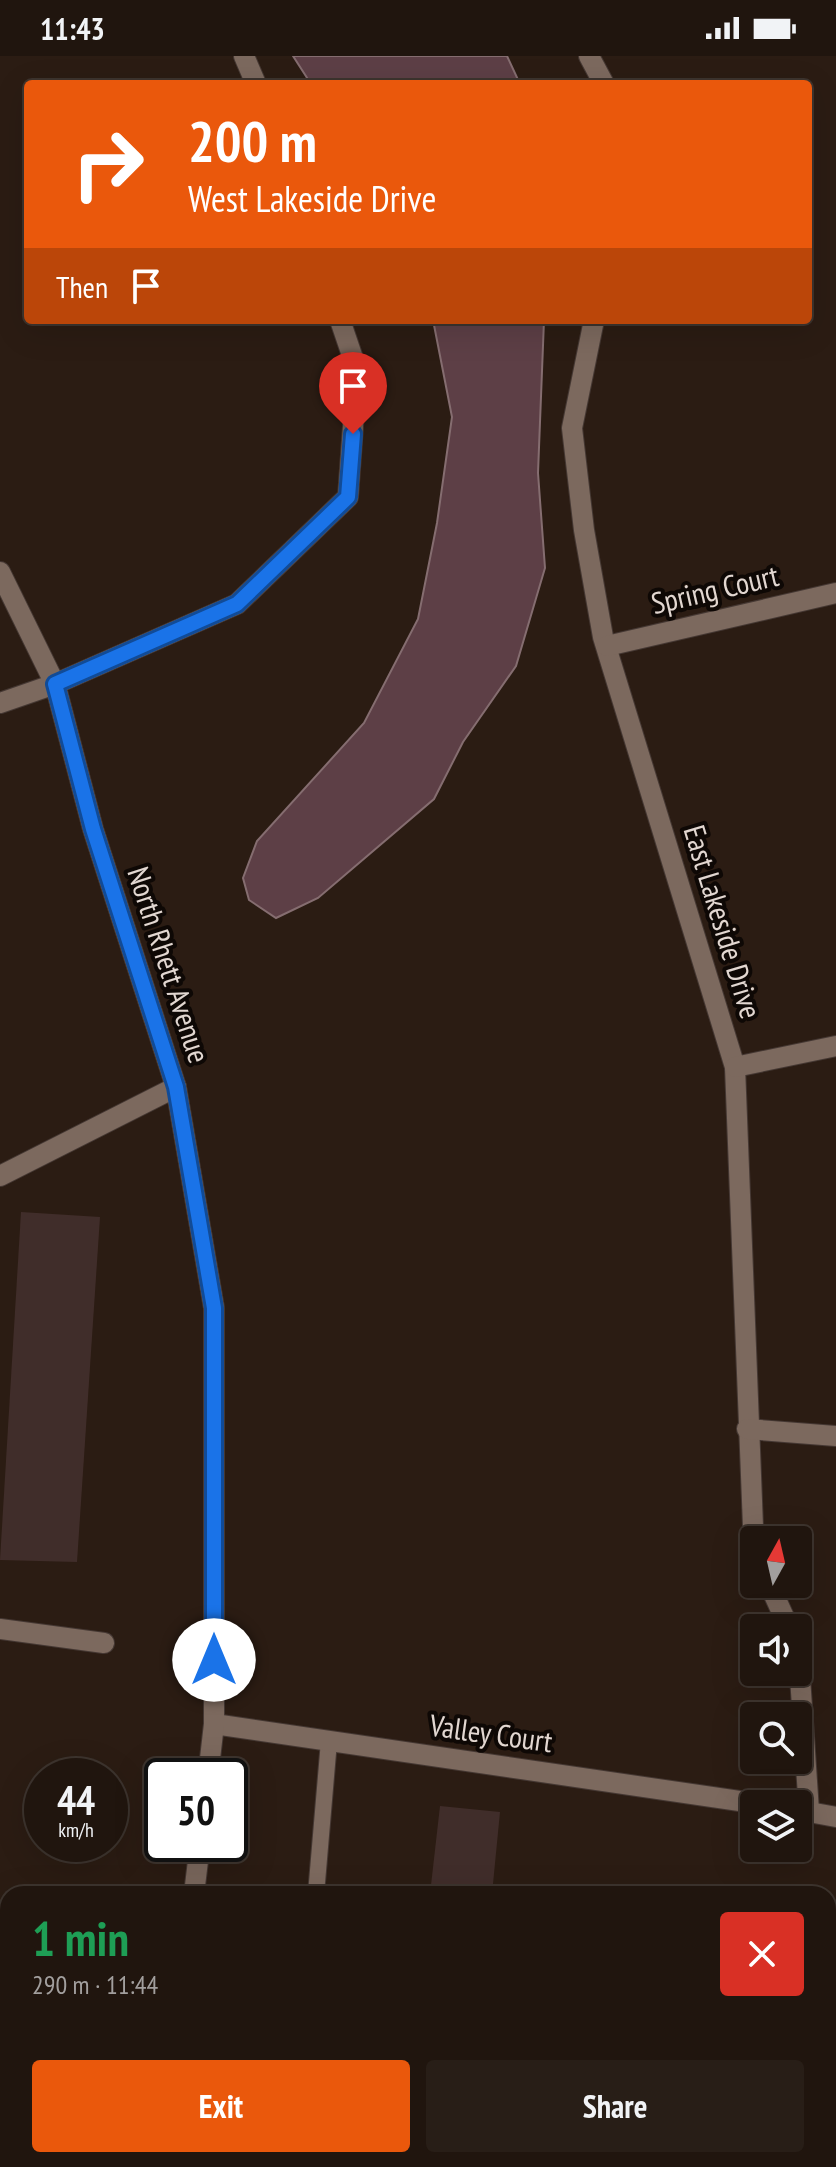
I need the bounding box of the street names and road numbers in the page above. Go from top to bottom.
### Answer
street label: Spring Court [647,555,783,622]
street label: East Lakeside Drive [676,820,771,1023]
street label: North Rhett Avenue [119,862,219,1067]
street label: Valley Court [426,1704,556,1761]

